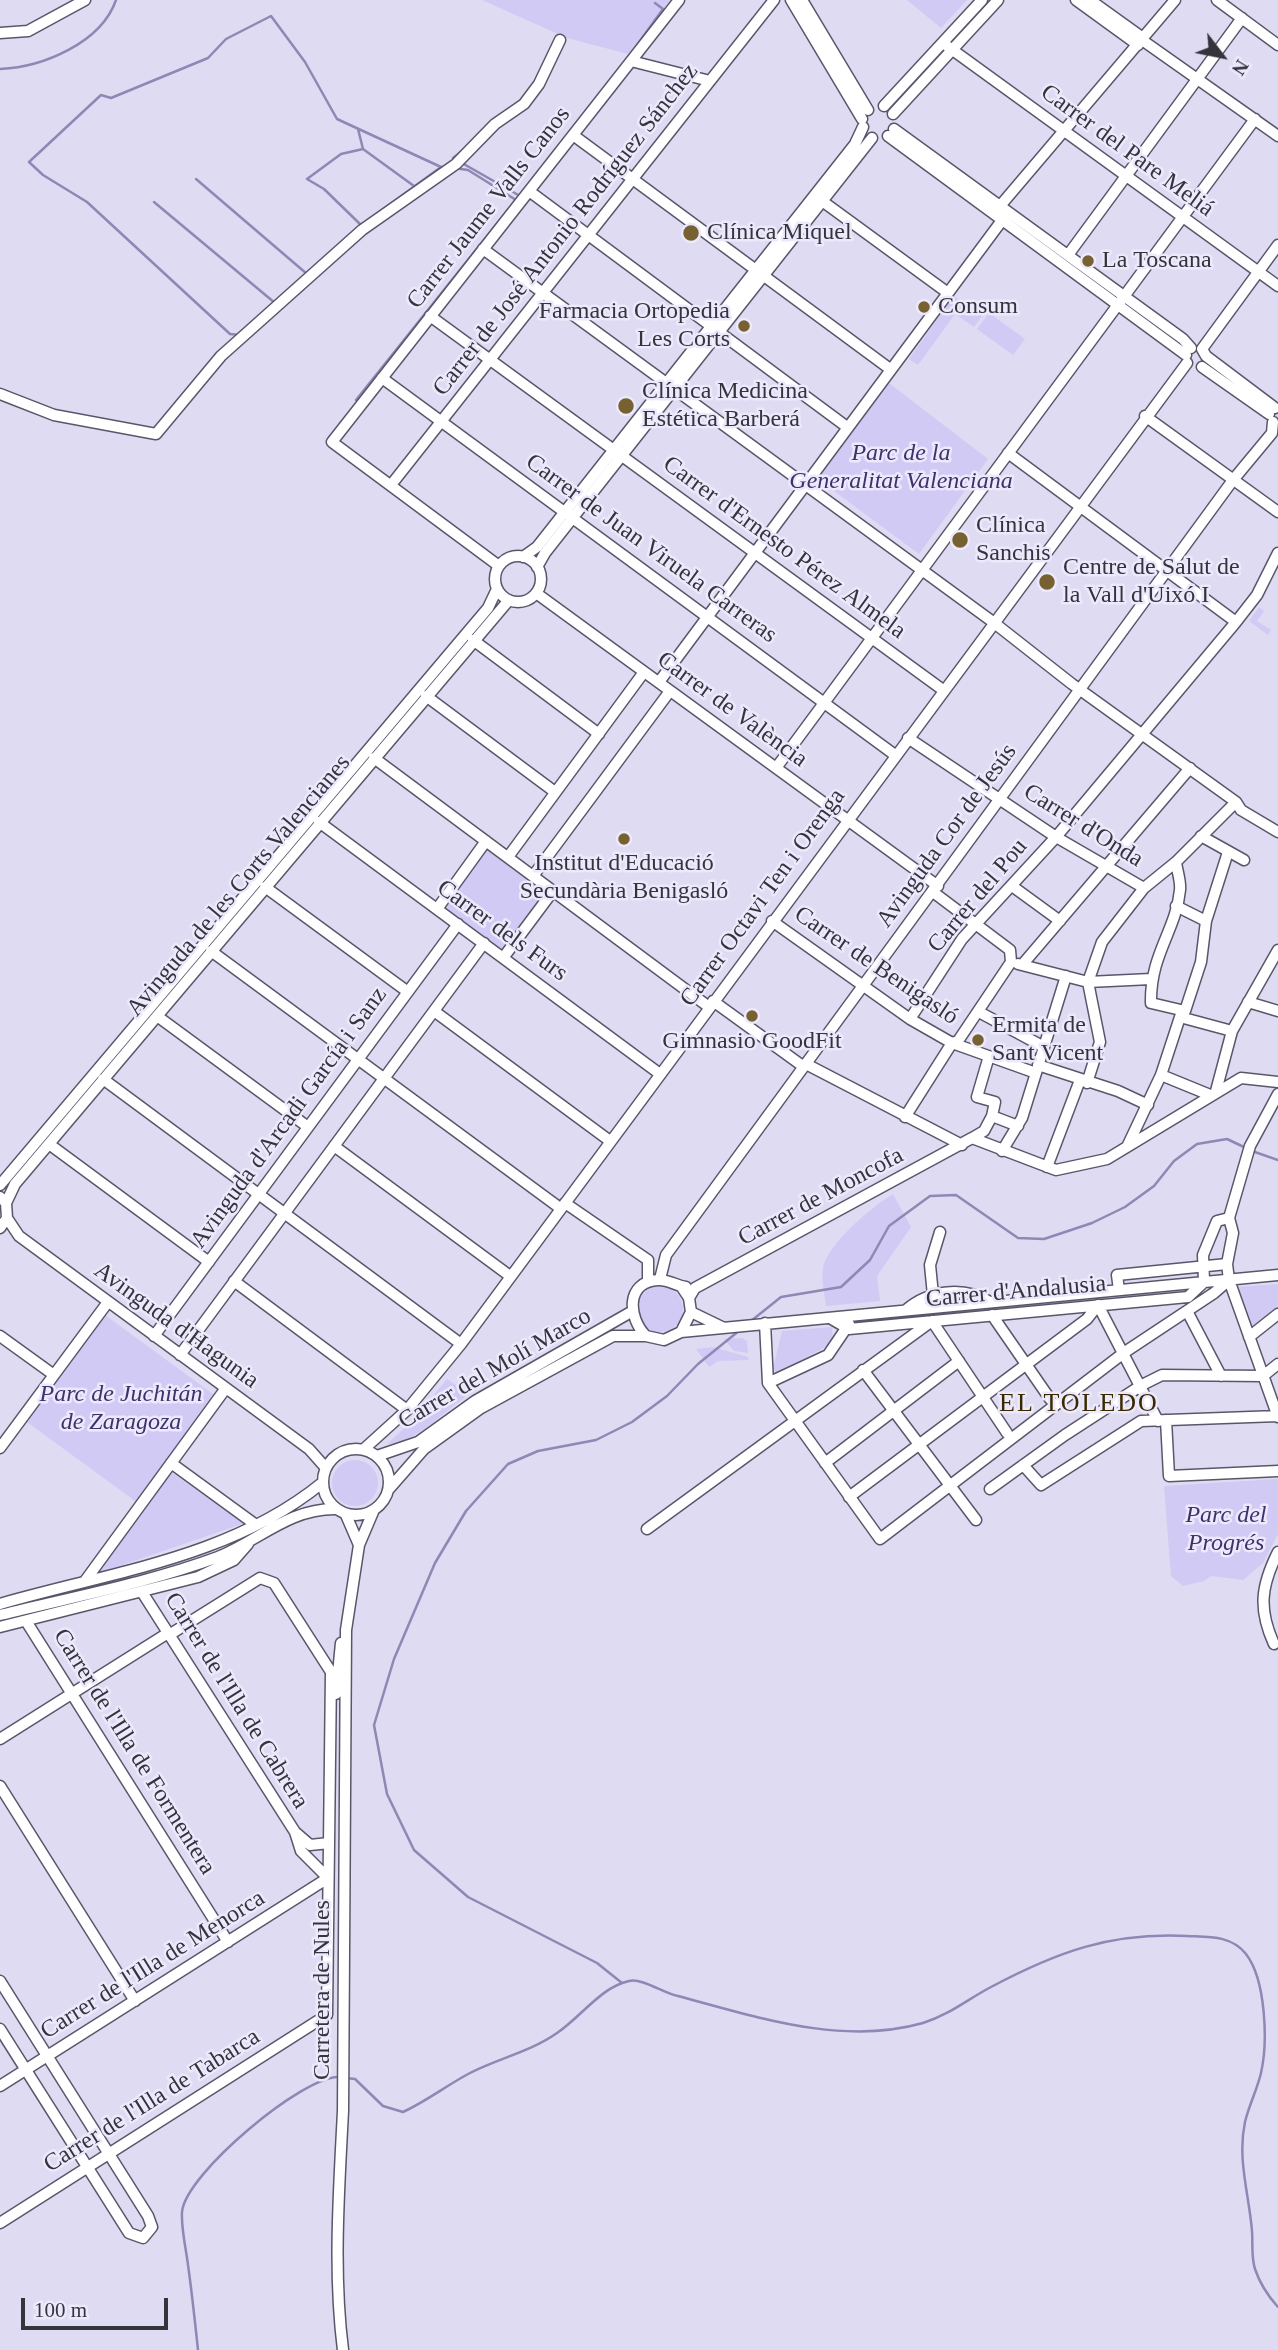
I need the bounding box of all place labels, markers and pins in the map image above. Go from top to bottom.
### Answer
place label: Clínica Miquel [707,219,852,247]
marker: Clínica Miquel [681,223,701,243]
place label: La Toscana [1102,247,1212,275]
marker: La Toscana [1080,253,1096,269]
place label: Consum [938,293,1018,321]
place label: Farmacia Ortopedia Les Corts [539,298,730,354]
marker: Consum [916,299,932,315]
marker: Farmacia Ortopedia Les Corts [736,318,752,334]
place label: Clínica Medicina Estética Barberá [642,378,808,434]
marker: Clínica Medicina Estética Barberá [616,396,636,416]
place label: Clínica Sanchis [976,512,1051,568]
marker: Clínica Sanchis [950,530,970,550]
place label: Centre de Salut de la Vall d'Uixó I [1063,554,1240,610]
marker: Centre de Salut de la Vall d'Uixó I [1037,572,1057,592]
marker: Institut d'Educació Secundària Benigasló [616,831,632,847]
place label: Institut d'Educació Secundària Benigasló [520,850,728,906]
marker: Gimnasio GoodFit [744,1008,760,1024]
place label: Ermita de Sant Vicent [992,1012,1103,1068]
place label: Gimnasio GoodFit [662,1028,842,1056]
marker: Ermita de Sant Vicent [970,1032,986,1048]

